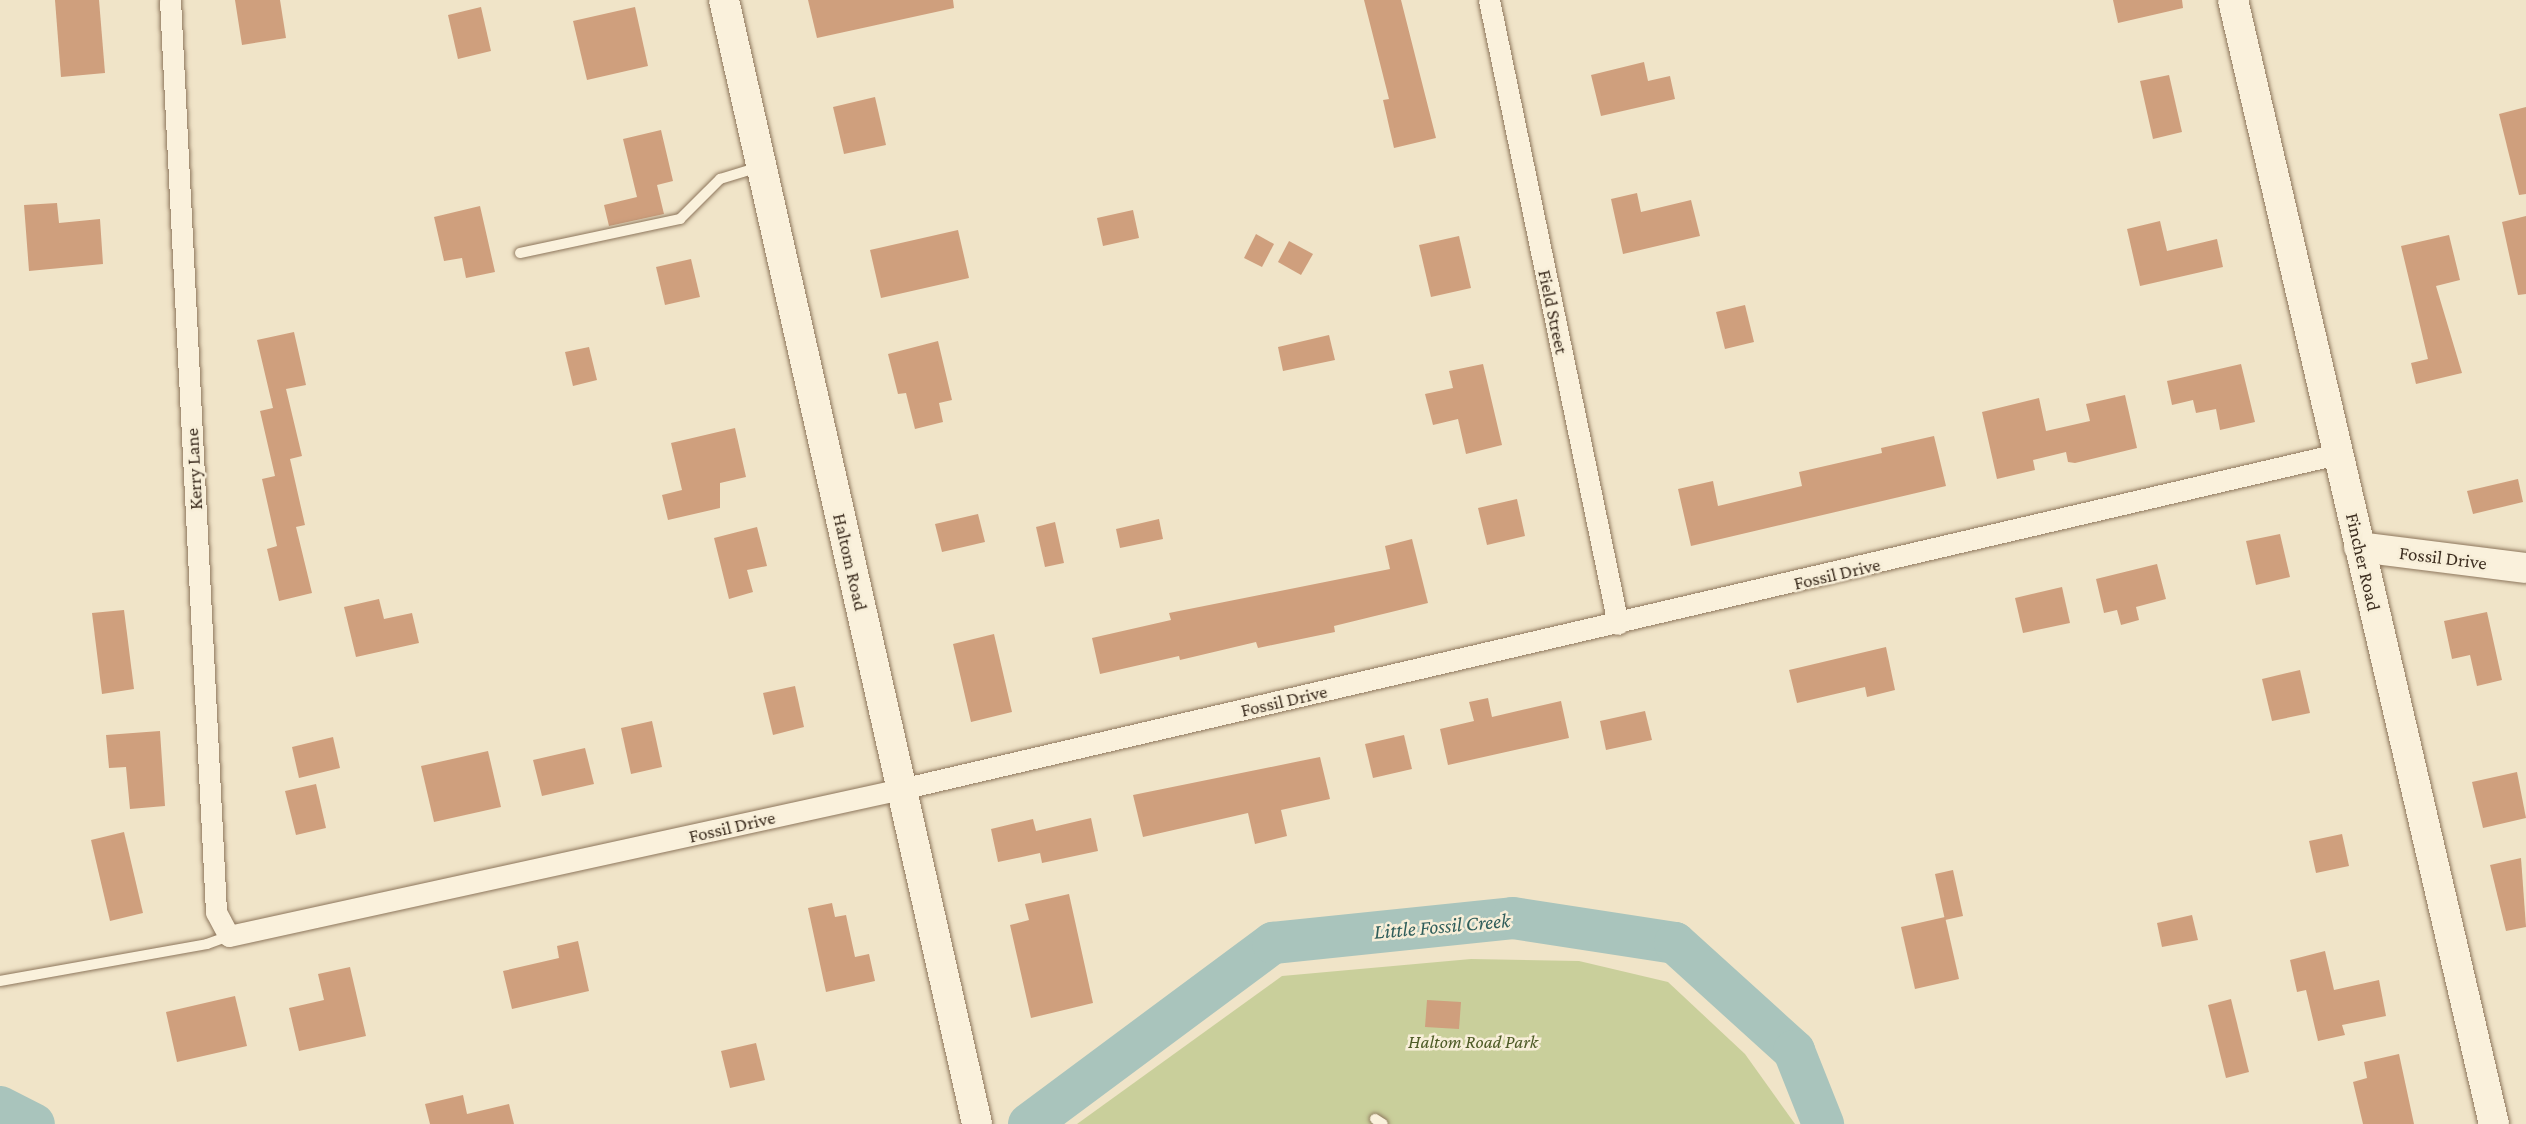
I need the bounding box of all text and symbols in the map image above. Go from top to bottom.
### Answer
street label: Field Street [1533,268,1573,356]
street label: Kerry Lane [180,428,208,510]
street label: Haltom Road [828,511,872,613]
street label: Fincher Road [2341,511,2385,613]
street label: Fossil Drive [2398,541,2488,575]
street label: Fossil Drive [1791,553,1883,595]
street label: Fossil Drive [1238,680,1330,722]
street label: Fossil Drive [686,806,778,848]
water label: Little Fossil Creek [1373,907,1511,945]
park label: Haltom Road Park [1408,1031,1538,1053]

